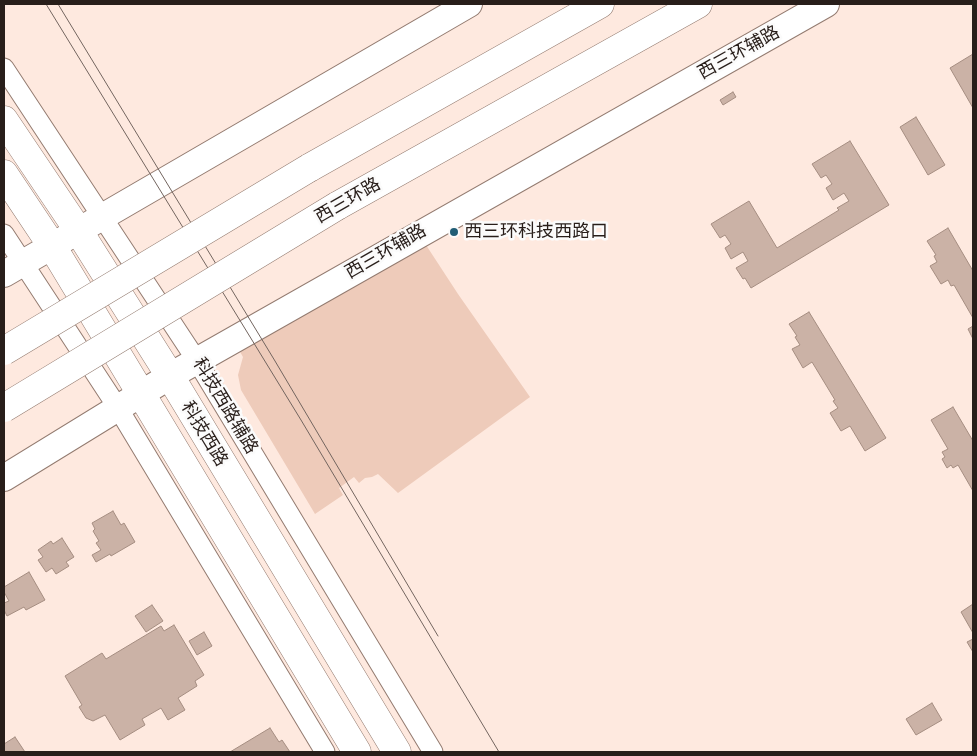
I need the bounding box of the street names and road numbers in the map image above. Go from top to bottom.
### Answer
street label: 西三环辅路 [694,22,784,84]
street label: 西三环路 [311,174,385,228]
street label: 西三环辅路 [342,220,430,284]
street label: 科技西路辅路 [188,354,262,458]
street label: 科技西路 [176,398,232,470]

